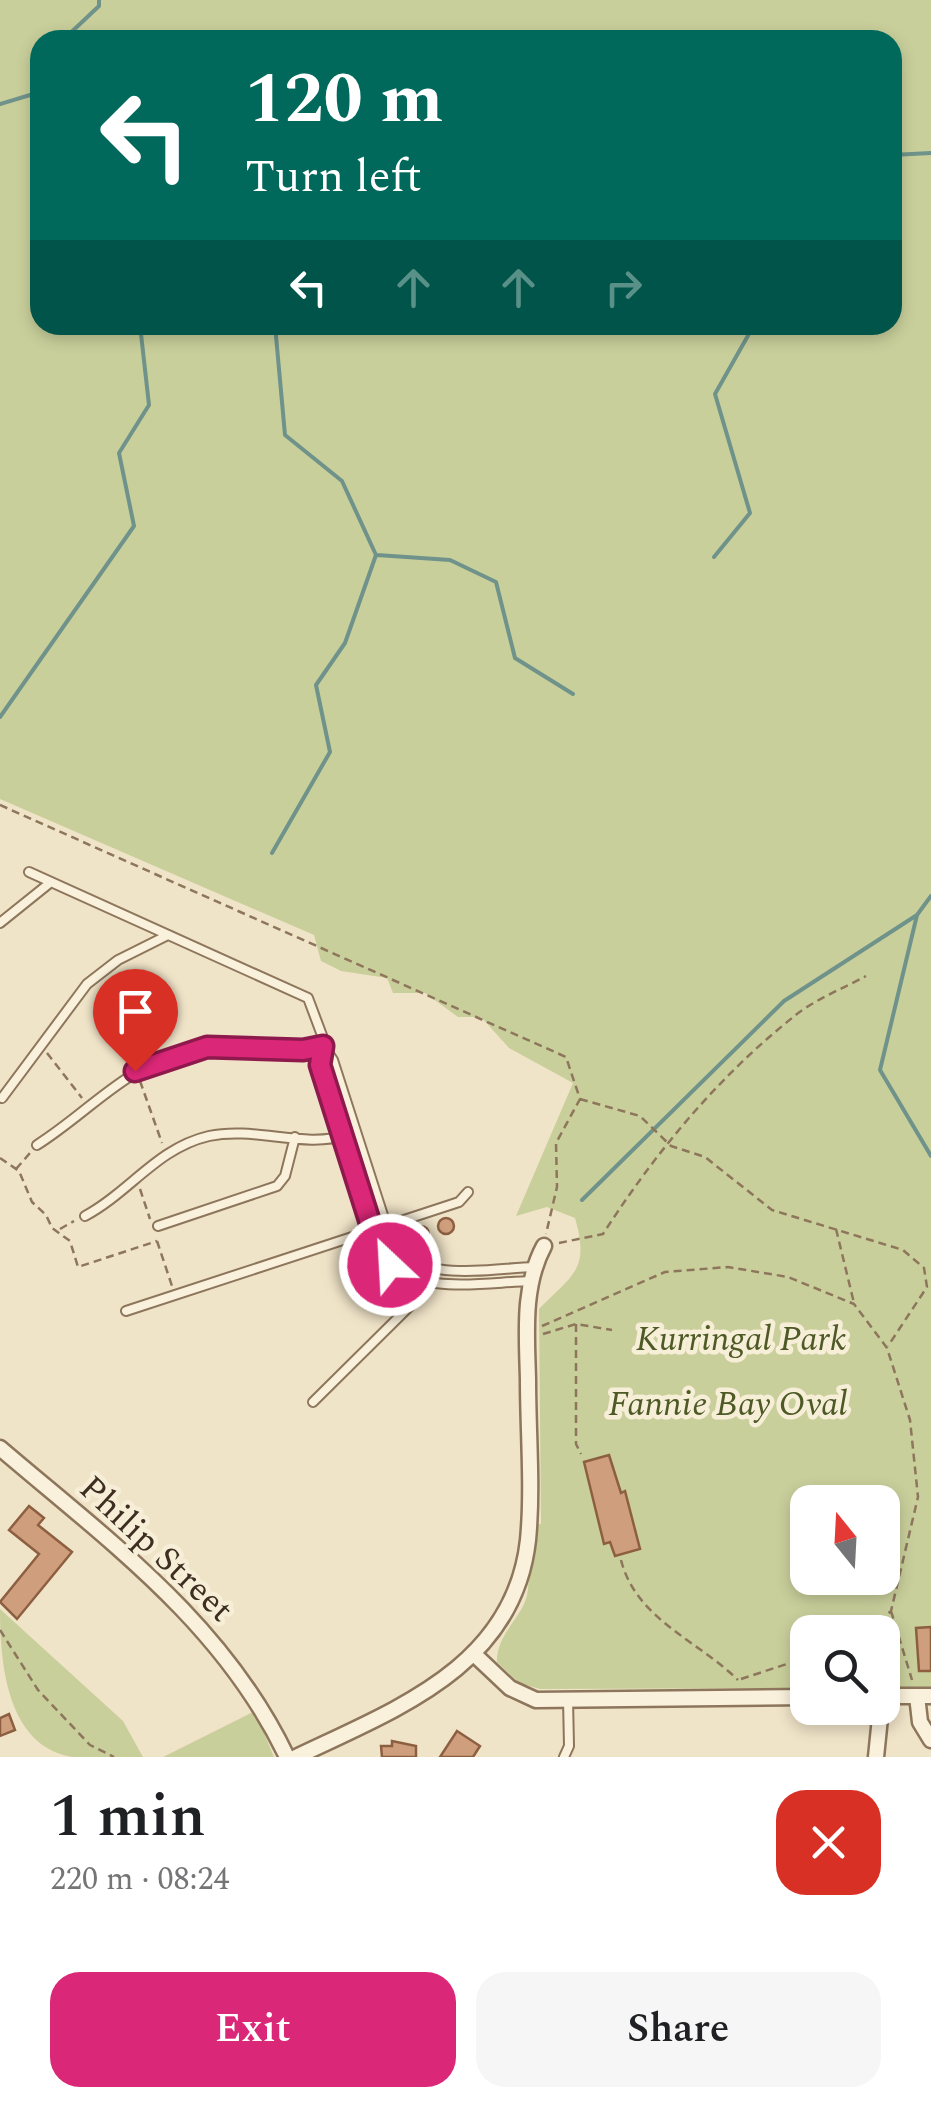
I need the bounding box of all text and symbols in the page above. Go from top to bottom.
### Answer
text: 120 m [245,47,443,153]
icon: left [80,70,210,200]
text: Turn left [245,143,422,212]
icon: left [281,260,336,315]
icon: ahead [386,260,441,315]
icon: ahead [491,260,546,315]
icon: right [596,260,651,315]
pin [93,969,178,1072]
icon: arrive [108,984,163,1039]
position arrow [338,1213,442,1317]
park label: Kurringal Park [636,1313,846,1366]
park label: Fannie Bay Oval [608,1378,848,1431]
street label: Philip Street [67,1463,245,1635]
north arrow [790,1485,900,1595]
map controls [790,1485,900,1725]
button: search [790,1615,900,1725]
text: 1 min [50,1771,206,1863]
button: close [776,1790,881,1895]
text: 220 m · 08:24 [50,1855,230,1904]
button: Exit [50,1972,456,2087]
button: Share [476,1972,881,2087]

